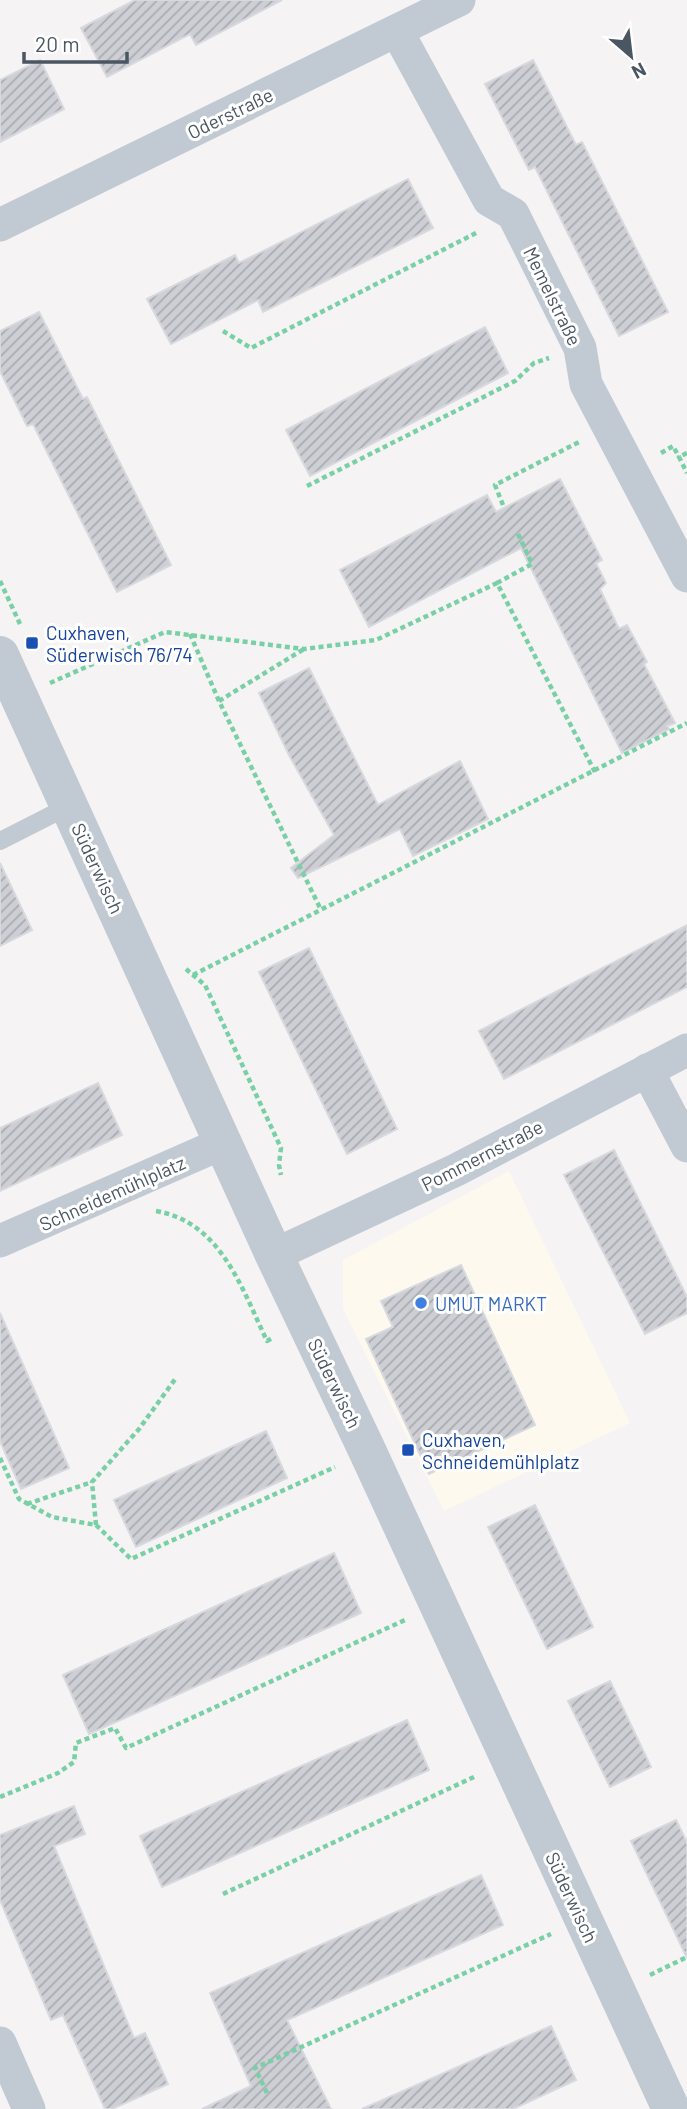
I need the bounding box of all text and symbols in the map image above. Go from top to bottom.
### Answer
scale bar [24,21,128,65]
north arrow [596,21,666,91]
text: 20 m [35,31,80,56]
text: N [628,58,650,85]
street label: Oderstraße [183,82,277,144]
street label: Memelstraße [519,243,587,349]
place label: Cuxhaven, Süderwisch 76/74 [46,621,193,666]
marker: Cuxhaven, Süderwisch 76/74 [24,635,40,651]
street label: Süderwisch [67,819,129,917]
street label: Pommernstraße [417,1115,547,1195]
street label: Schneidemühlplatz [36,1151,188,1235]
place label: UMUT MARKT [435,1292,547,1315]
marker: UMUT MARKT [413,1295,429,1311]
street label: Süderwisch [303,1334,367,1432]
place label: Cuxhaven, Schneidemühlplatz [422,1428,579,1473]
marker: Cuxhaven, Schneidemühlplatz [400,1442,416,1458]
street label: Süderwisch [541,1848,603,1946]

